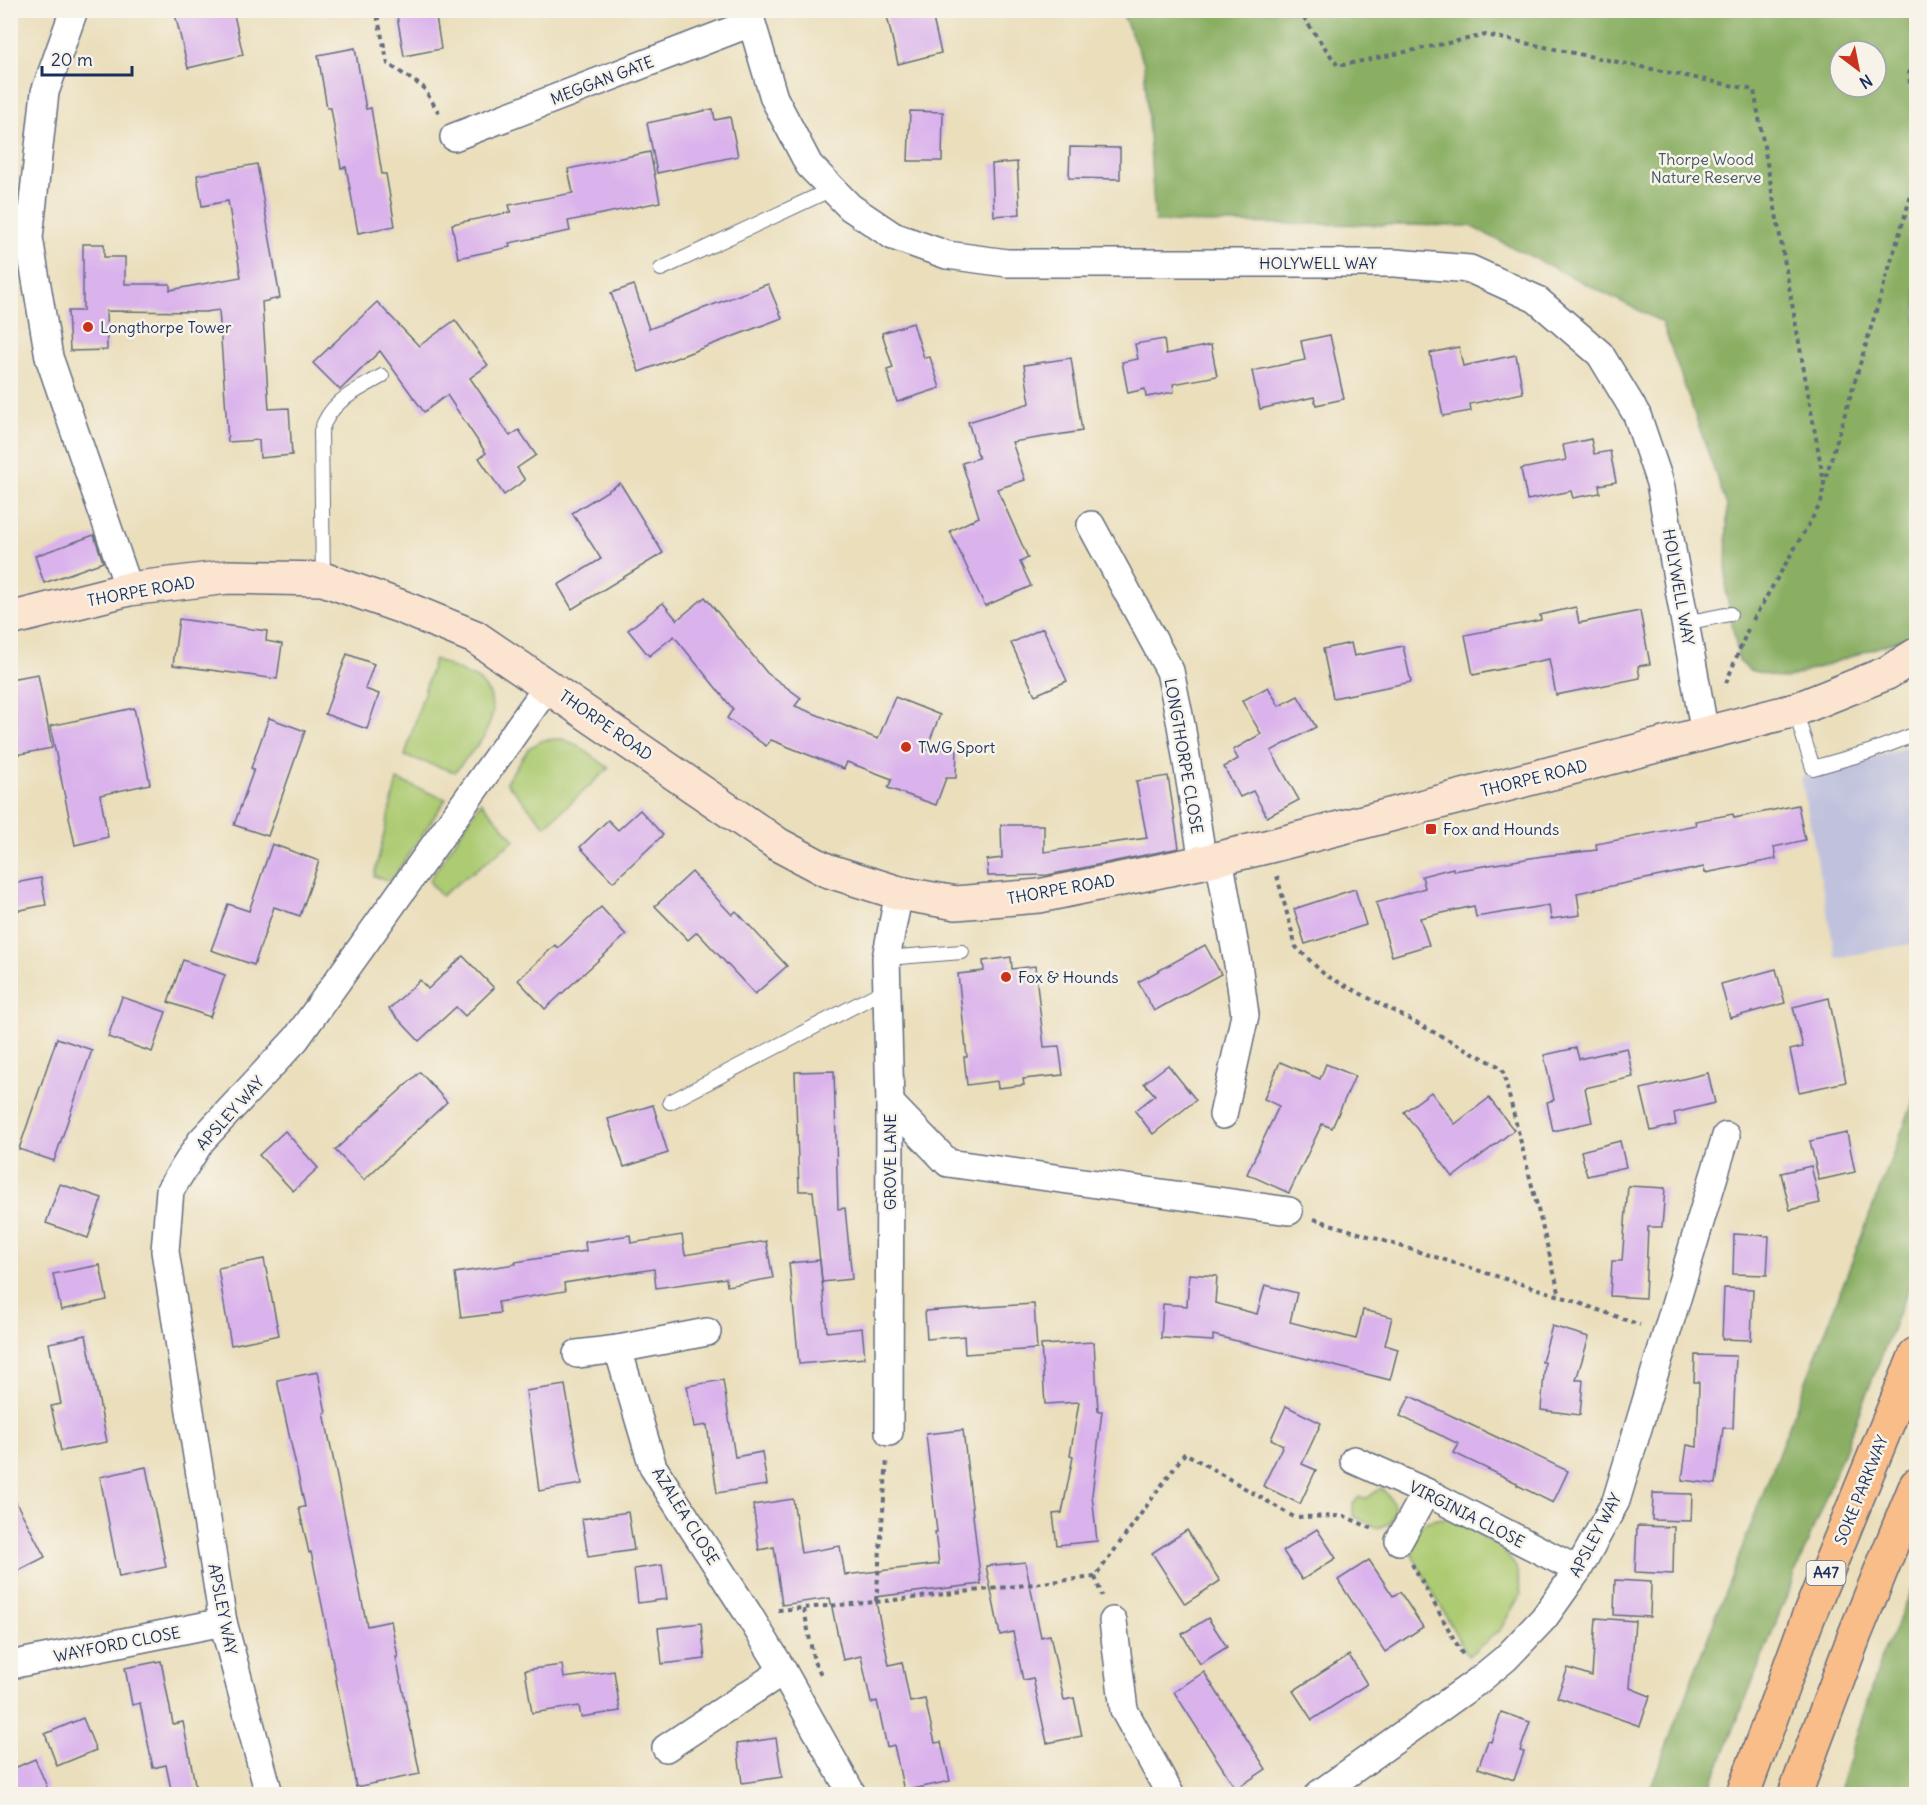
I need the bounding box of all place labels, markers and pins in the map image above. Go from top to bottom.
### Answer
place label: Longthorpe Tower [100,317,232,337]
marker: Longthorpe Tower [81,320,95,334]
place label: TWG Sport [918,737,996,757]
marker: TWG Sport [899,740,913,754]
place label: Fox and Hounds [1443,819,1559,839]
marker: Fox and Hounds [1424,822,1438,836]
place label: Fox & Hounds [1018,967,1119,987]
marker: Fox & Hounds [999,970,1013,984]

